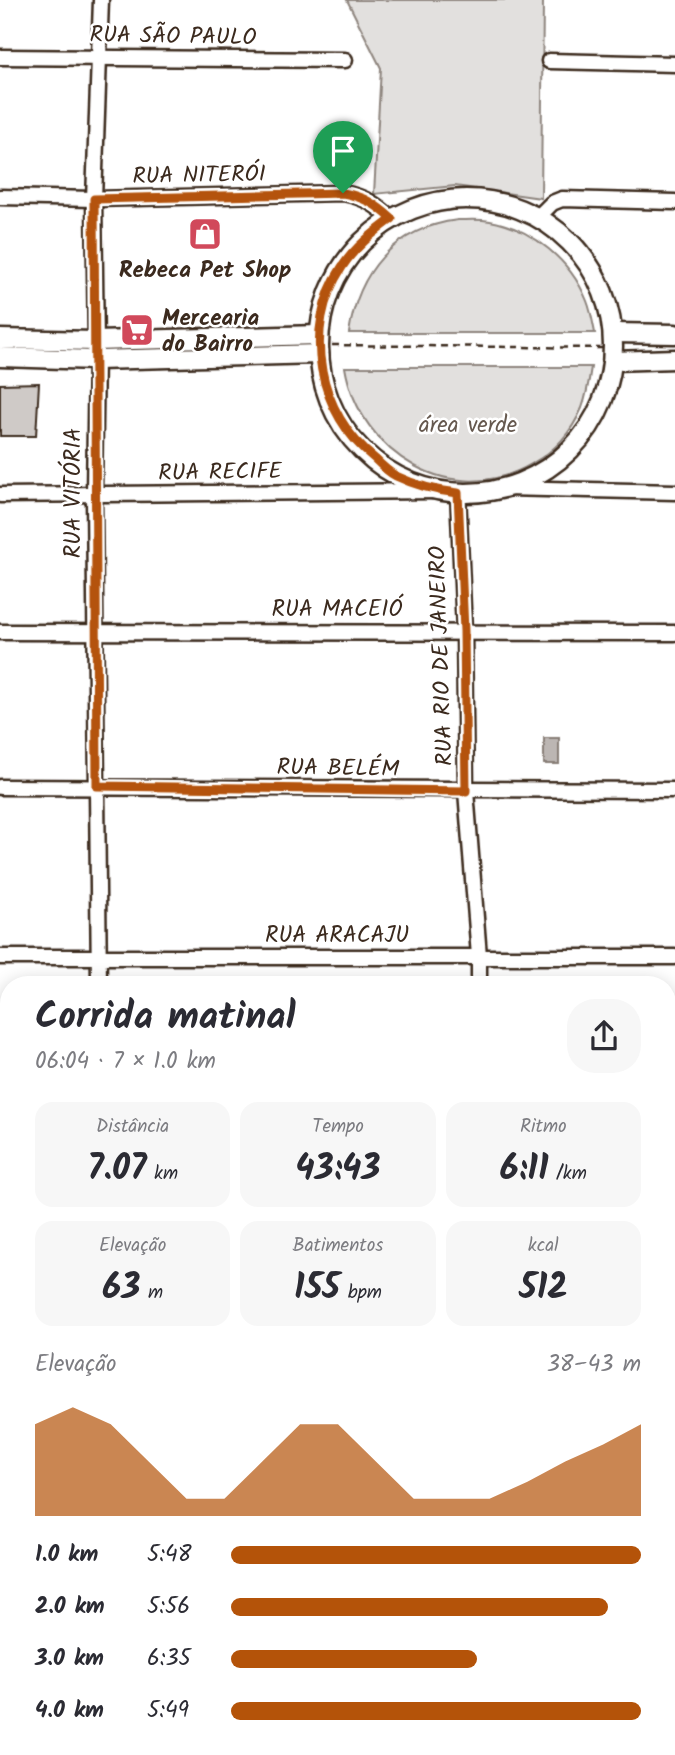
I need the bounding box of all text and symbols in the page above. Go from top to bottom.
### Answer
street label: RUA SÃO PAULO [89,18,257,56]
pin [313,121,373,193]
icon: arrive [324,132,362,170]
street label: RUA NITERÓI [132,157,266,195]
shop icon: Rebeca Pet Shop [186,215,224,253]
place label: Rebeca Pet Shop [119,253,291,289]
place label: Mercearia do Bairro [162,301,259,363]
supermarket icon: Mercearia do Bairro [118,311,156,349]
park label: área verde [419,408,517,444]
street label: RUA VITÓRIA [56,428,92,558]
street label: RUA RECIFE [158,454,283,492]
street label: RUA RIO DE JANEIRO [420,545,464,767]
street label: RUA MACEIÓ [272,592,404,628]
street label: RUA BELÉM [276,750,400,788]
street label: RUA ARACAJU [265,918,409,954]
text: Corrida matinal [35,988,296,1048]
button: share [567,999,641,1073]
text: 06:04 · 7 × 1.0 km [35,1044,216,1080]
text: Distância [96,1112,169,1142]
text: Tempo [312,1112,364,1142]
text: Ritmo [520,1112,567,1142]
text: 7.07 [87,1142,146,1198]
text: 43:43 [295,1142,381,1198]
text: 6:11 [500,1142,548,1198]
text: km [146,1159,178,1189]
text: /km [548,1159,587,1189]
text: Elevação [99,1231,166,1261]
text: Batimentos [293,1231,383,1261]
text: kcal [528,1231,559,1261]
text: 63 [102,1261,140,1317]
text: 155 [294,1261,340,1317]
text: 512 [519,1261,568,1317]
text: m [140,1278,163,1308]
text: bpm [340,1278,382,1308]
text: Elevação [35,1347,117,1383]
text: 38–43 m [547,1347,641,1383]
text: 1.0 km [35,1537,98,1573]
text: 5:48 [147,1537,192,1573]
text: 2.0 km [35,1589,105,1625]
text: 5:56 [147,1589,190,1625]
text: 3.0 km [35,1641,104,1677]
text: 6:35 [147,1641,191,1677]
text: 4.0 km [35,1693,104,1729]
text: 5:49 [147,1693,189,1729]

